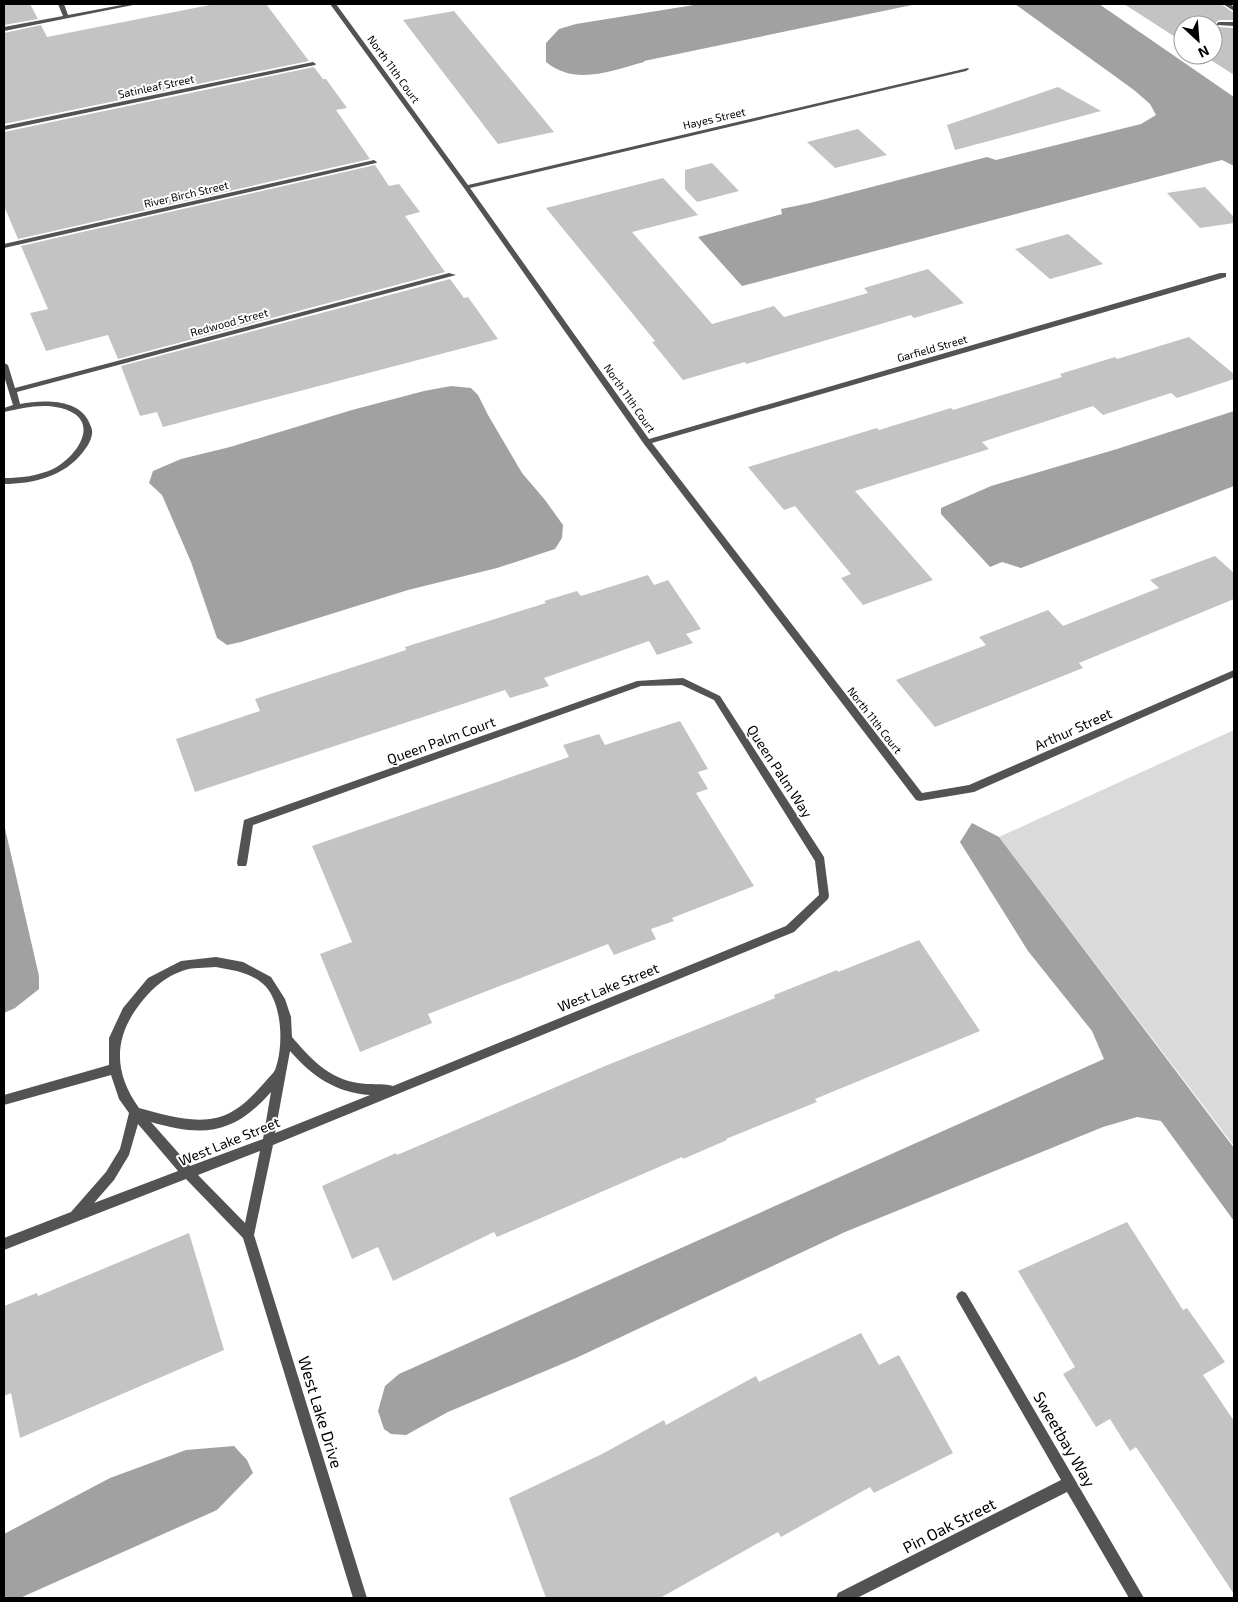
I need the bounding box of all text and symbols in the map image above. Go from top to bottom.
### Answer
north arrow [1173,15,1223,65]
street label: North 11th Court [365,33,423,105]
text: N [1196,42,1212,62]
street label: Satinleaf Street [117,72,195,100]
street label: Hayes Street [682,105,746,131]
street label: River Birch Street [142,178,230,210]
street label: Redwood Street [189,305,269,339]
street label: Garfield Street [895,332,969,364]
street label: North 11th Court [602,361,658,435]
street label: North 11th Court [845,684,905,756]
street label: Arthur Street [1032,704,1114,754]
street label: Queen Palm Court [385,713,497,767]
street label: Queen Palm Way [744,721,817,821]
street label: West Lake Street [555,959,661,1015]
street label: West Lake Street [176,1113,282,1169]
street label: West Lake Drive [295,1354,347,1470]
street label: Sweetbay Way [1030,1388,1100,1491]
street label: Pin Oak Street [899,1493,999,1557]

